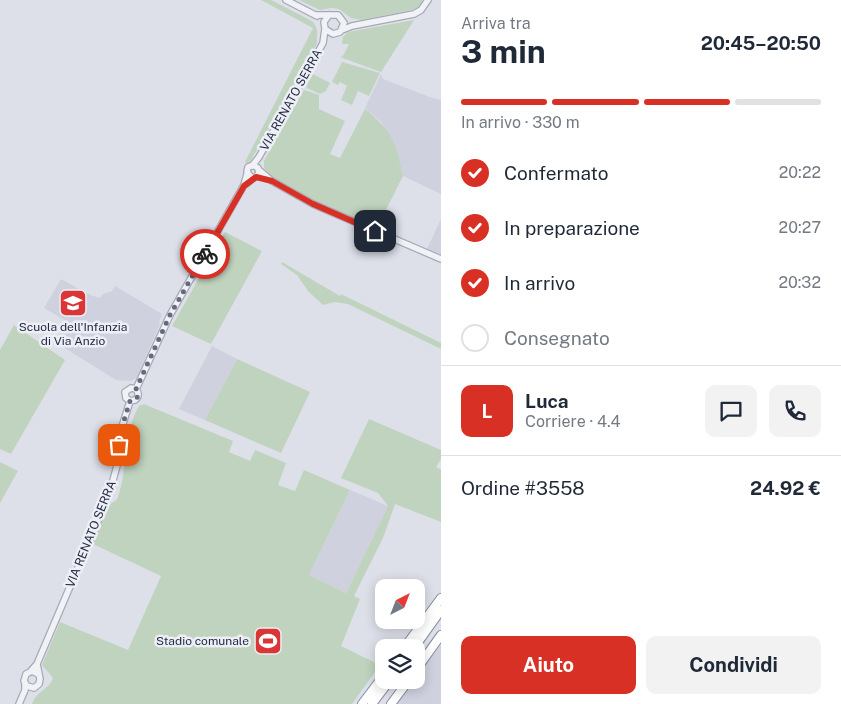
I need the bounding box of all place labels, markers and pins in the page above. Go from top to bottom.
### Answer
pin [354,210,396,252]
school or university icon: Scuola dell'Infanzia di Via Anzio [58,288,88,318]
place label: Scuola dell'Infanzia di Via Anzio [19,320,127,348]
pin [98,424,140,466]
sports icon: Stadio comunale [253,626,283,656]
place label: Stadio comunale [156,634,249,648]

